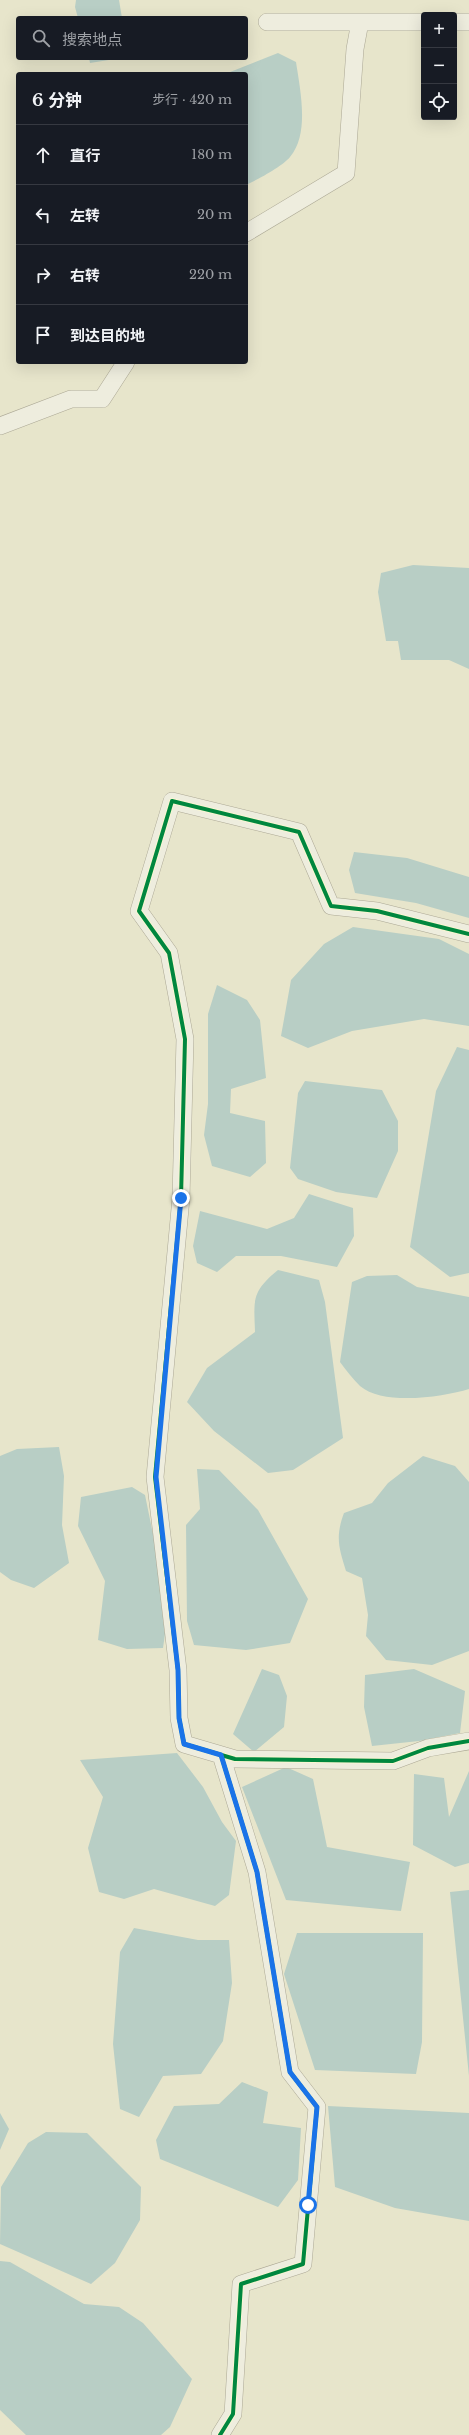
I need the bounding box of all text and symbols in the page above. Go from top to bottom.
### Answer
map controls [421,12,457,120]
button: + [421,12,457,48]
search box [16,16,248,60]
icon: search [30,27,52,49]
text: 搜索地点 [62,30,122,49]
button: − [421,48,457,84]
button: locate [421,84,457,120]
text: 6 分钟 [32,90,82,111]
text: 步行 · 420 m [152,91,232,108]
icon: ahead [32,144,54,166]
text: 直行 [70,146,100,165]
text: 180 m [191,146,232,163]
icon: left [32,204,54,226]
text: 左转 [70,206,100,225]
text: 20 m [197,206,232,223]
icon: right [32,264,54,286]
text: 右转 [70,266,100,285]
text: 220 m [189,266,232,283]
icon: arrive [32,324,54,346]
text: 到达目的地 [70,326,145,345]
route end [172,1189,190,1207]
route start [299,2196,317,2214]

